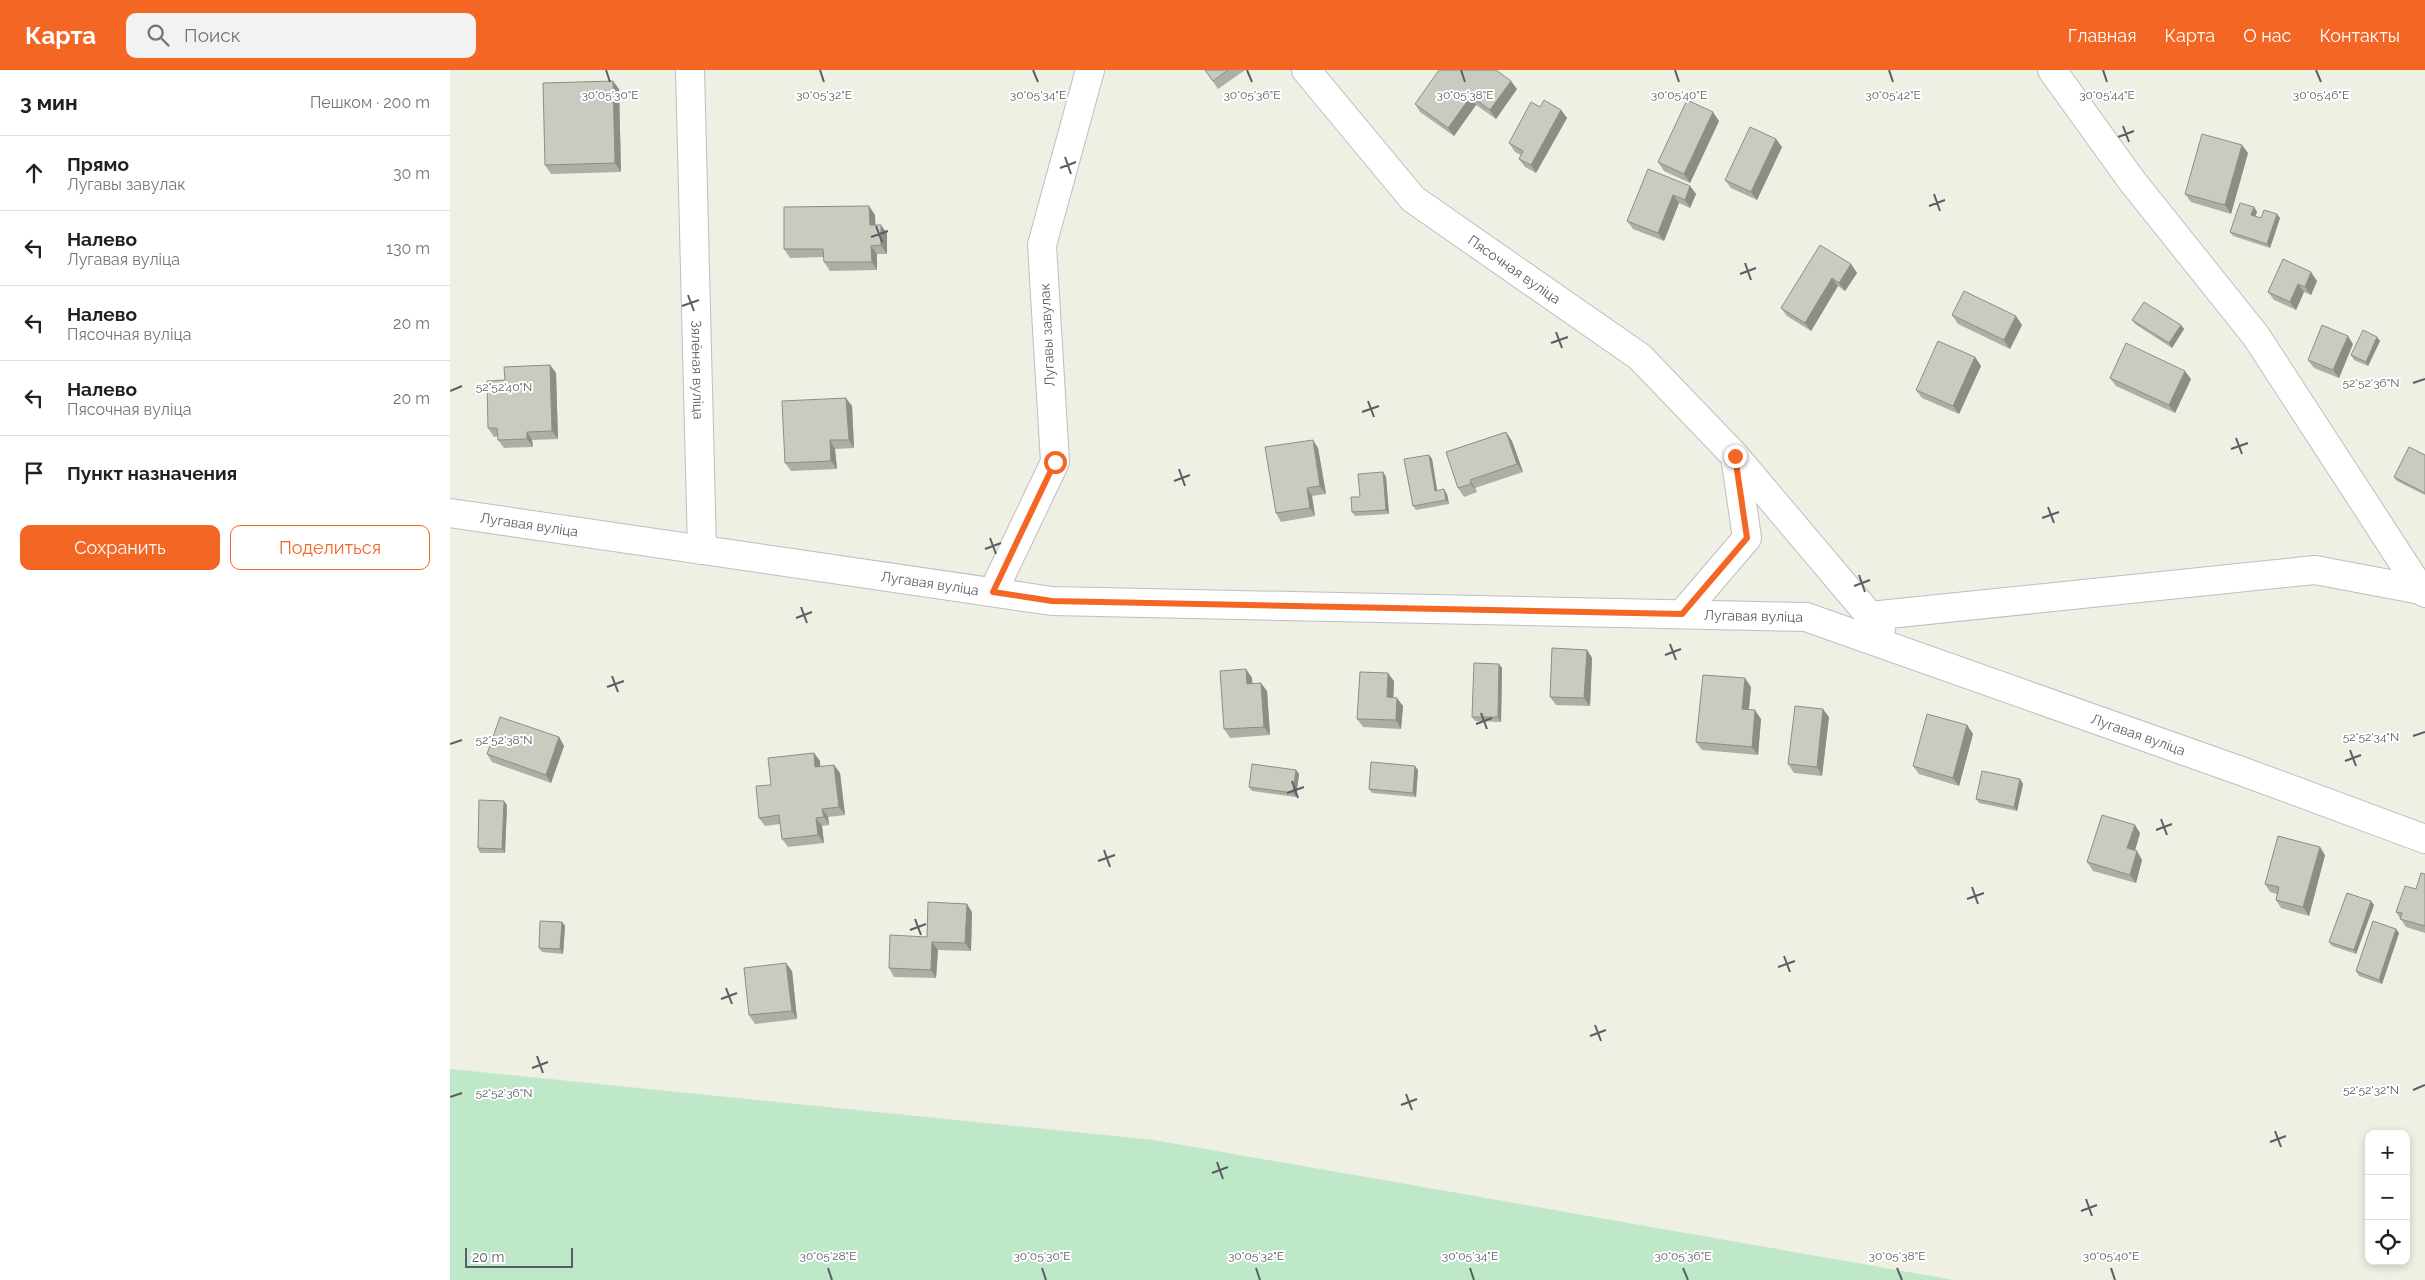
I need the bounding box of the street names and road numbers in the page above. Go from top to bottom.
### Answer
street label: Пясочная вуліца [1465,232,1564,307]
street label: Лугавы завулак [1036,283,1058,387]
street label: Зялёная вуліца [688,320,707,420]
street label: Лугавая вуліца [479,509,579,540]
street label: Лугавая вуліца [880,568,980,598]
street label: Лугавая вуліца [1704,607,1803,625]
street label: Лугавая вуліца [2089,711,2188,759]

